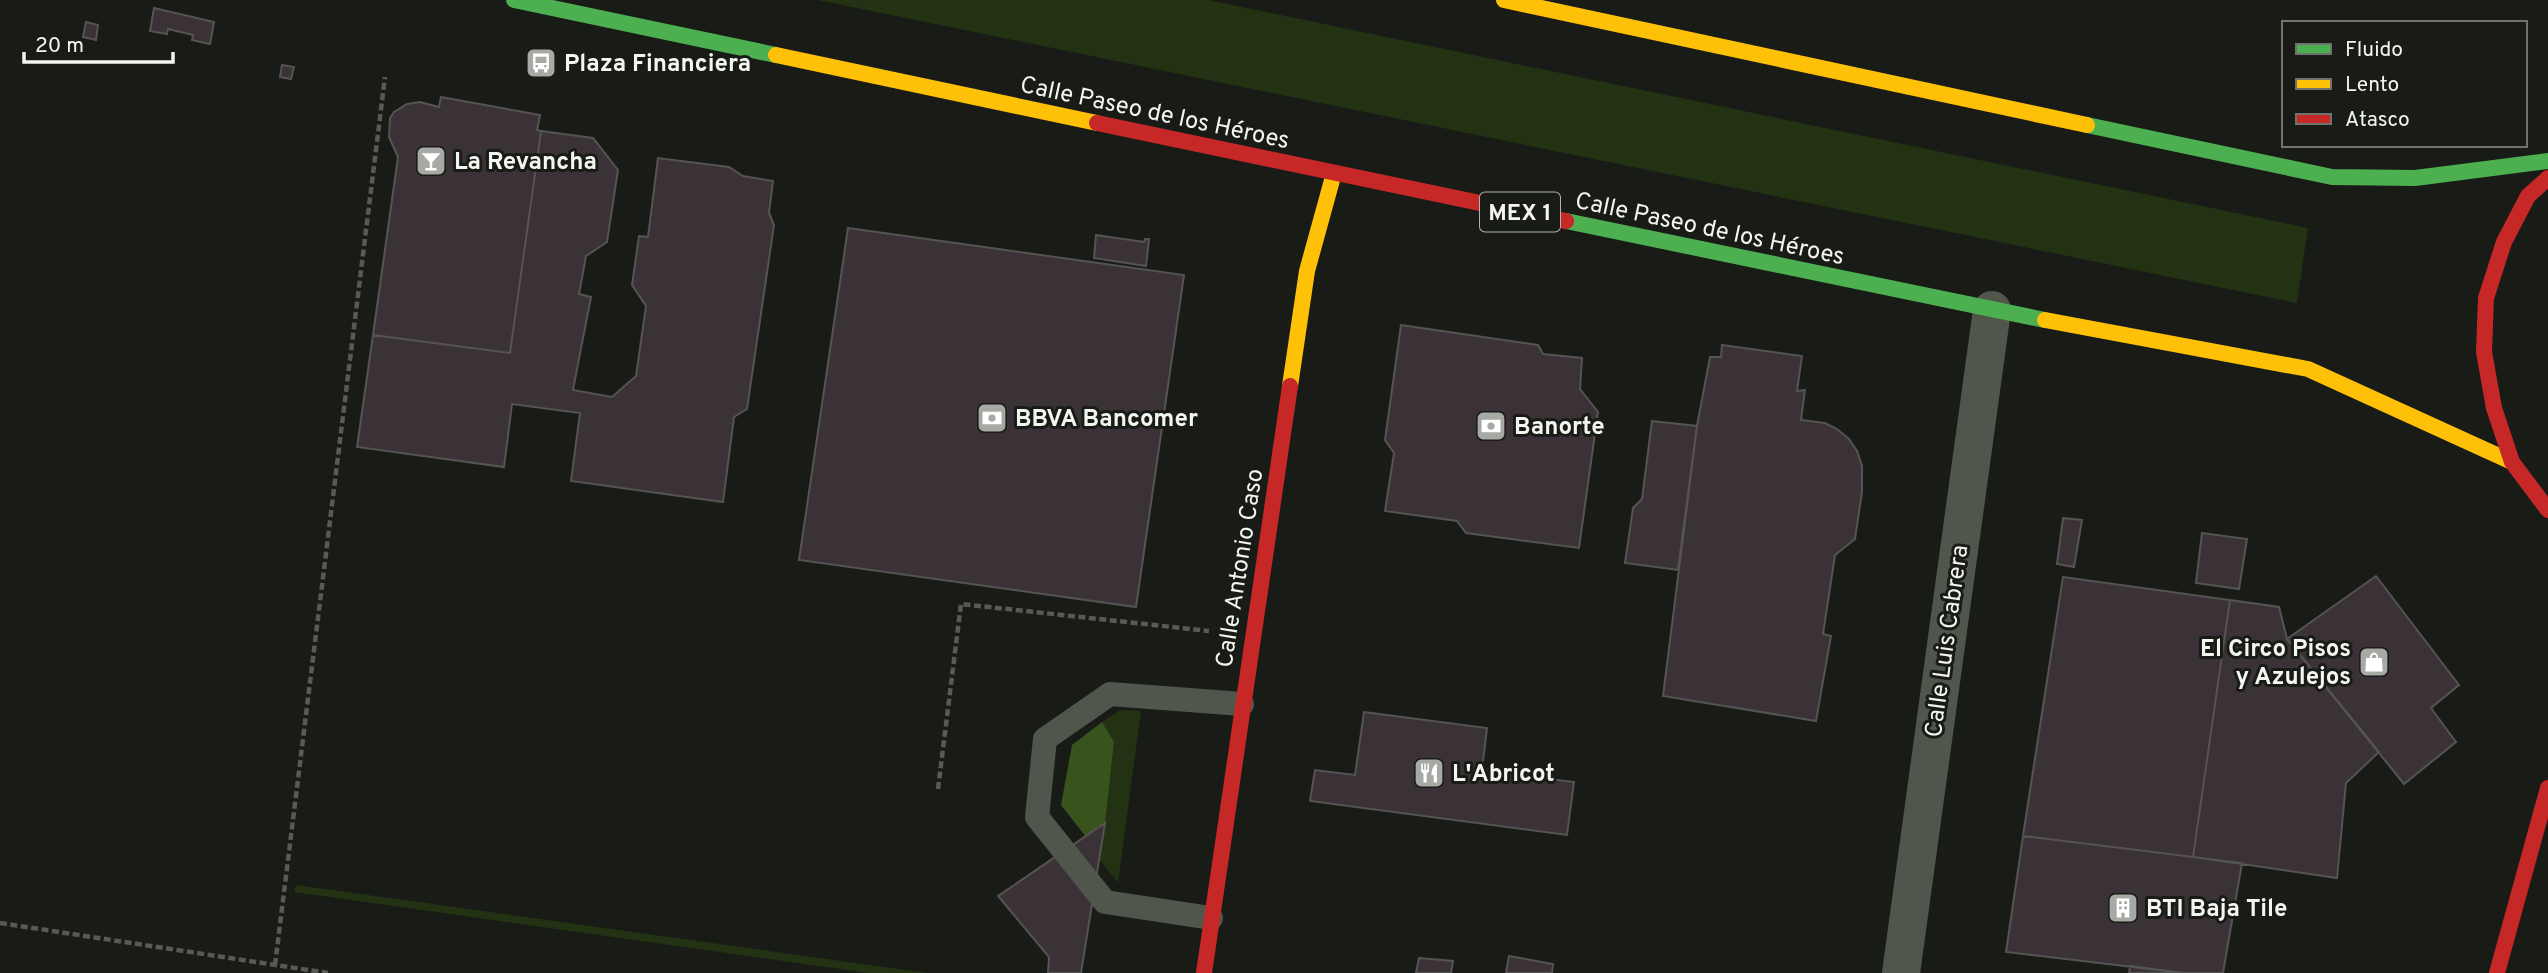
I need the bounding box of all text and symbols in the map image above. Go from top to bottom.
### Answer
scale bar [24,21,173,65]
legend [2282,21,2527,147]
text: 20 m [35,33,84,60]
text: Fluido [2345,37,2403,64]
bus stop icon: Plaza Financiera [524,46,558,80]
place label: Plaza Financiera [564,50,751,80]
street label: Calle Paseo de los Héroes [1017,71,1292,157]
text: Lento [2345,72,2399,99]
text: Atasco [2345,107,2410,134]
bar icon: La Revancha [414,144,448,178]
place label: La Revancha [454,148,597,178]
street label: Calle Paseo de los Héroes [1572,187,1847,273]
road number: MEX 1 [1480,192,1560,232]
bank icon: BBVA Bancomer [975,401,1009,435]
place label: BBVA Bancomer [1015,405,1198,435]
bank icon: Banorte [1474,409,1508,443]
place label: Banorte [1514,413,1605,443]
street label: Calle Antonio Caso [1210,467,1272,670]
street label: Calle Luis Cabrera [1920,543,1976,739]
place label: El Circo Pisos y Azulejos [2200,635,2351,693]
shop icon: El Circo Pisos y Azulejos [2357,645,2391,679]
restaurant icon: L'Abricot [1412,756,1446,790]
place label: L'Abricot [1452,760,1555,790]
building icon: BTI Baja Tile [2106,891,2140,925]
place label: BTI Baja Tile [2146,895,2287,925]

